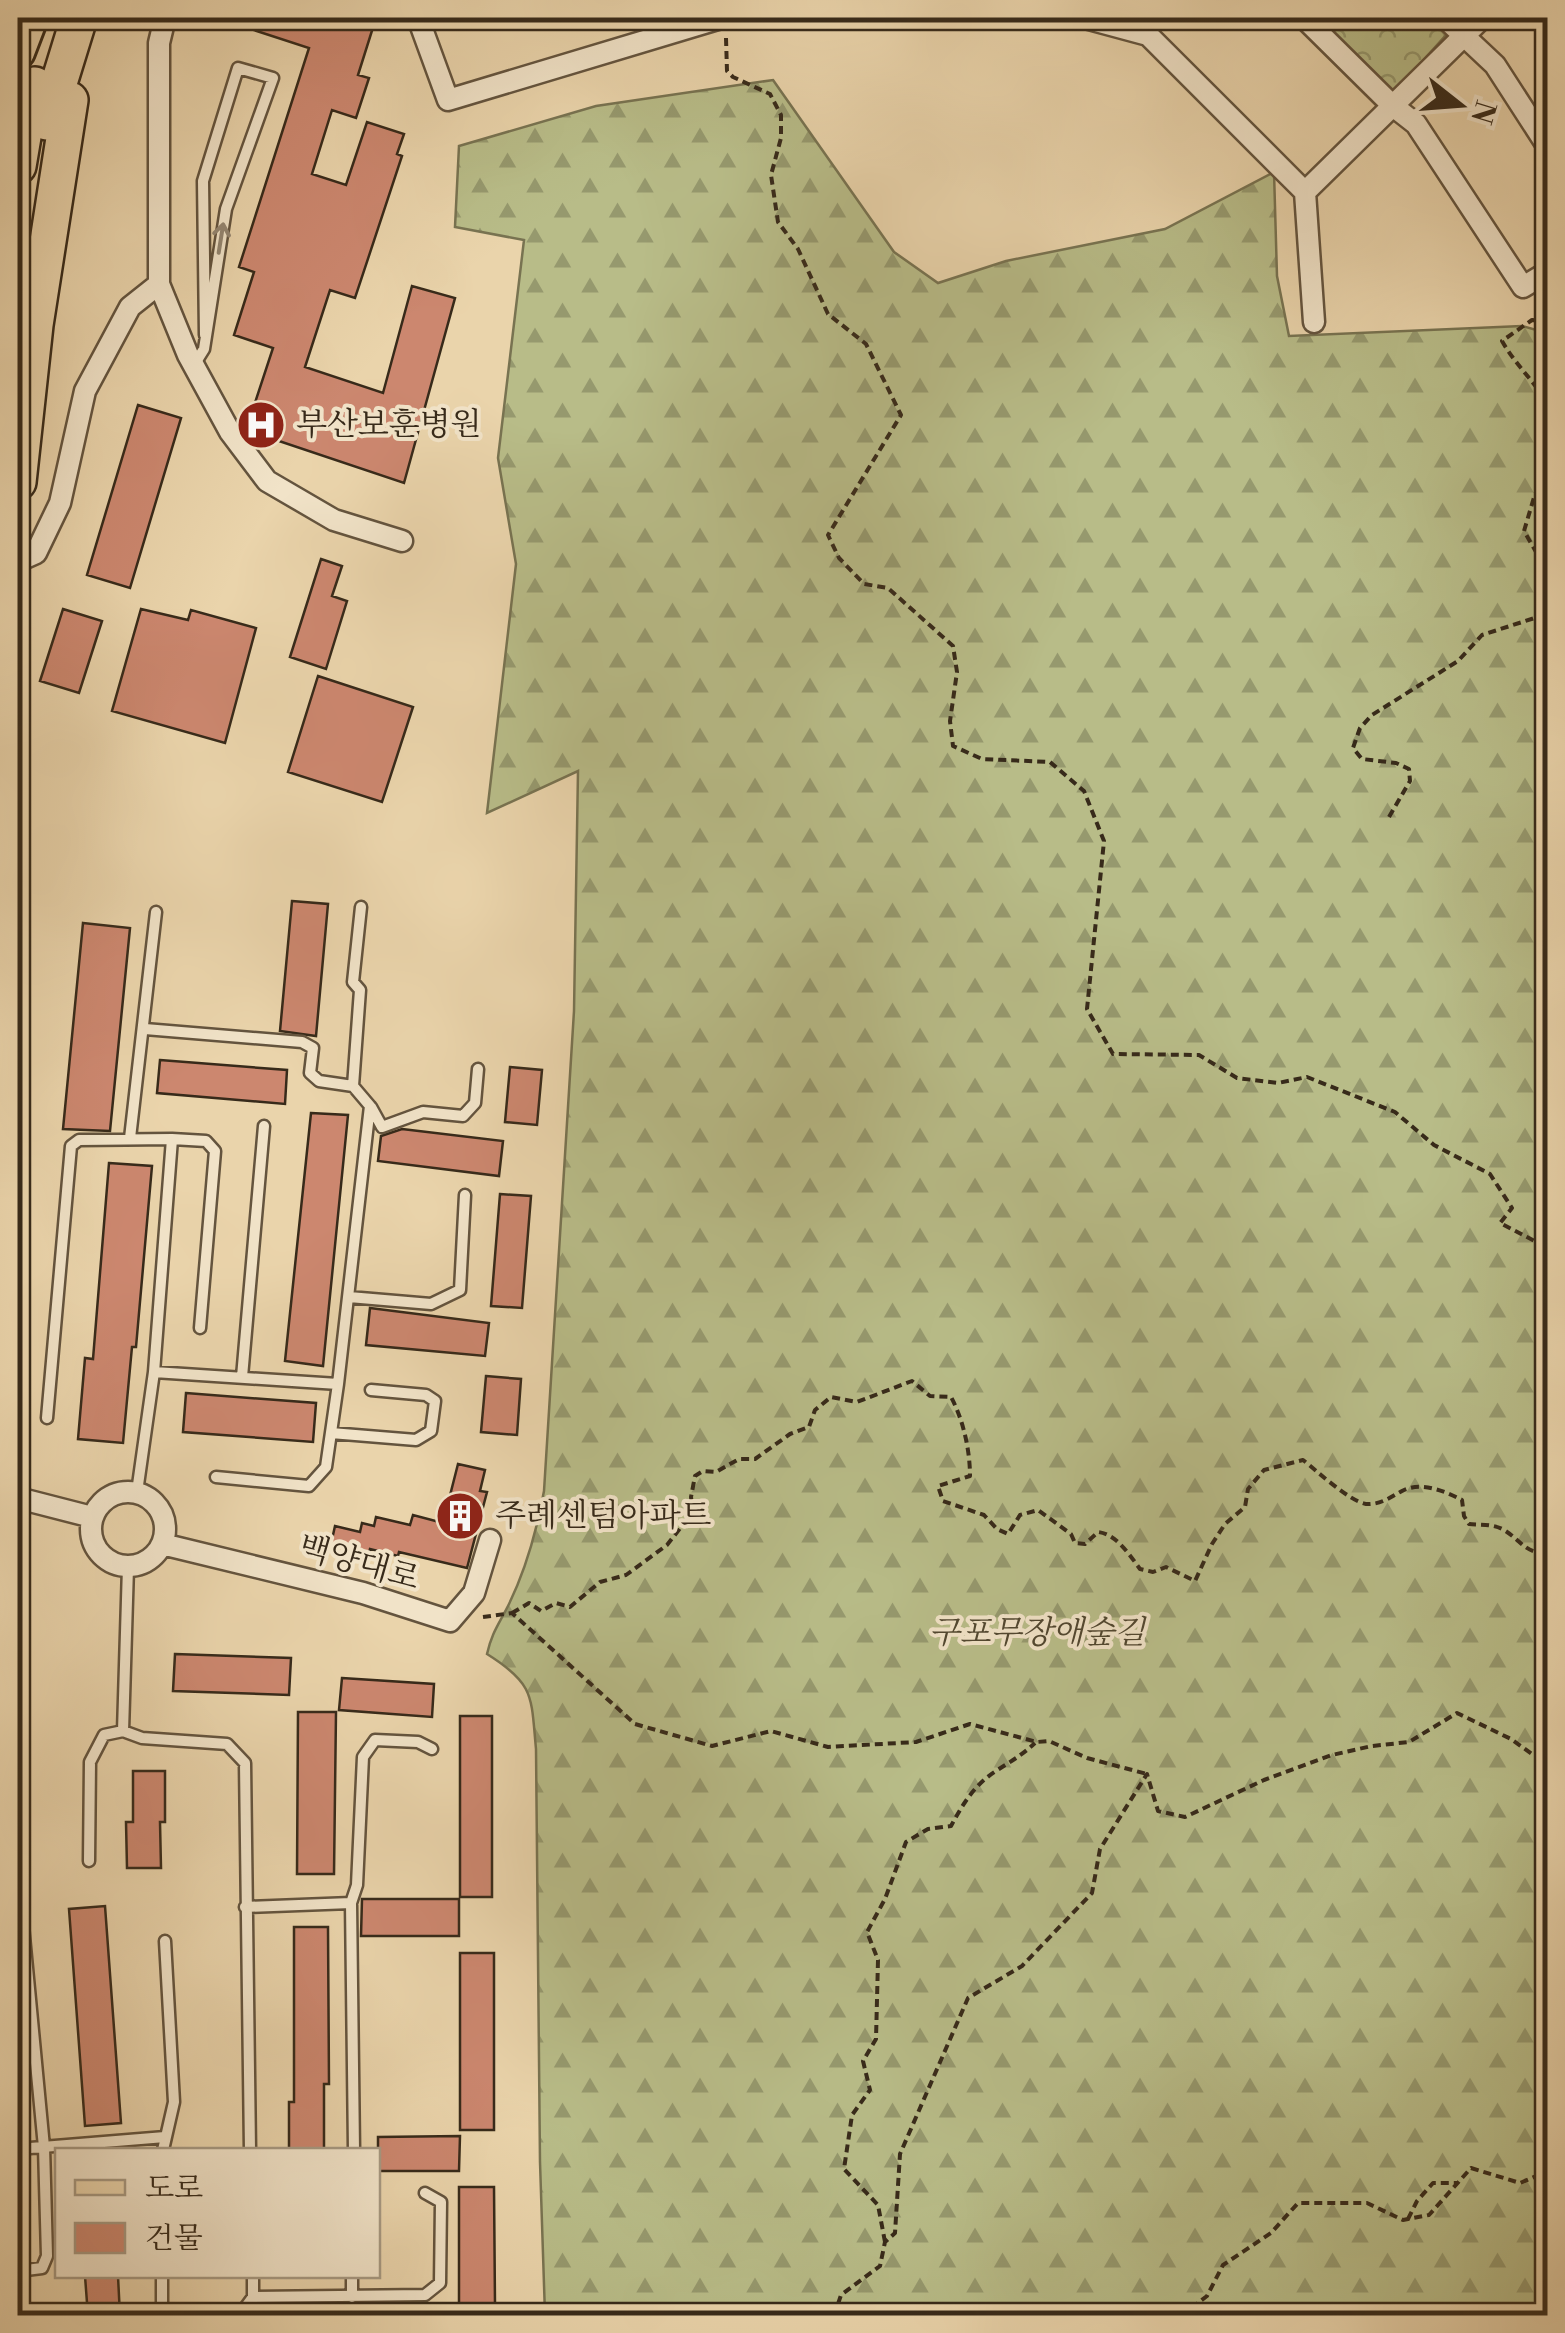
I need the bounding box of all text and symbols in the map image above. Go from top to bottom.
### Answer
north arrow [1410,55,1510,155]
text: N [1462,96,1502,128]
one-way arrow [212,223,231,255]
hospital icon: 부산보훈병원 [235,399,287,451]
place label: 부산보훈병원 [296,405,481,445]
building icon: 주례센텀아파트 [434,1490,486,1542]
place label: 주례센텀아파트 [495,1496,711,1536]
street label: 백양대로 [294,1527,424,1599]
park label: 구포무장애숲길 [929,1613,1147,1653]
legend [55,2148,380,2278]
text: 도로 [145,2170,203,2208]
text: 건물 [145,2220,203,2258]

